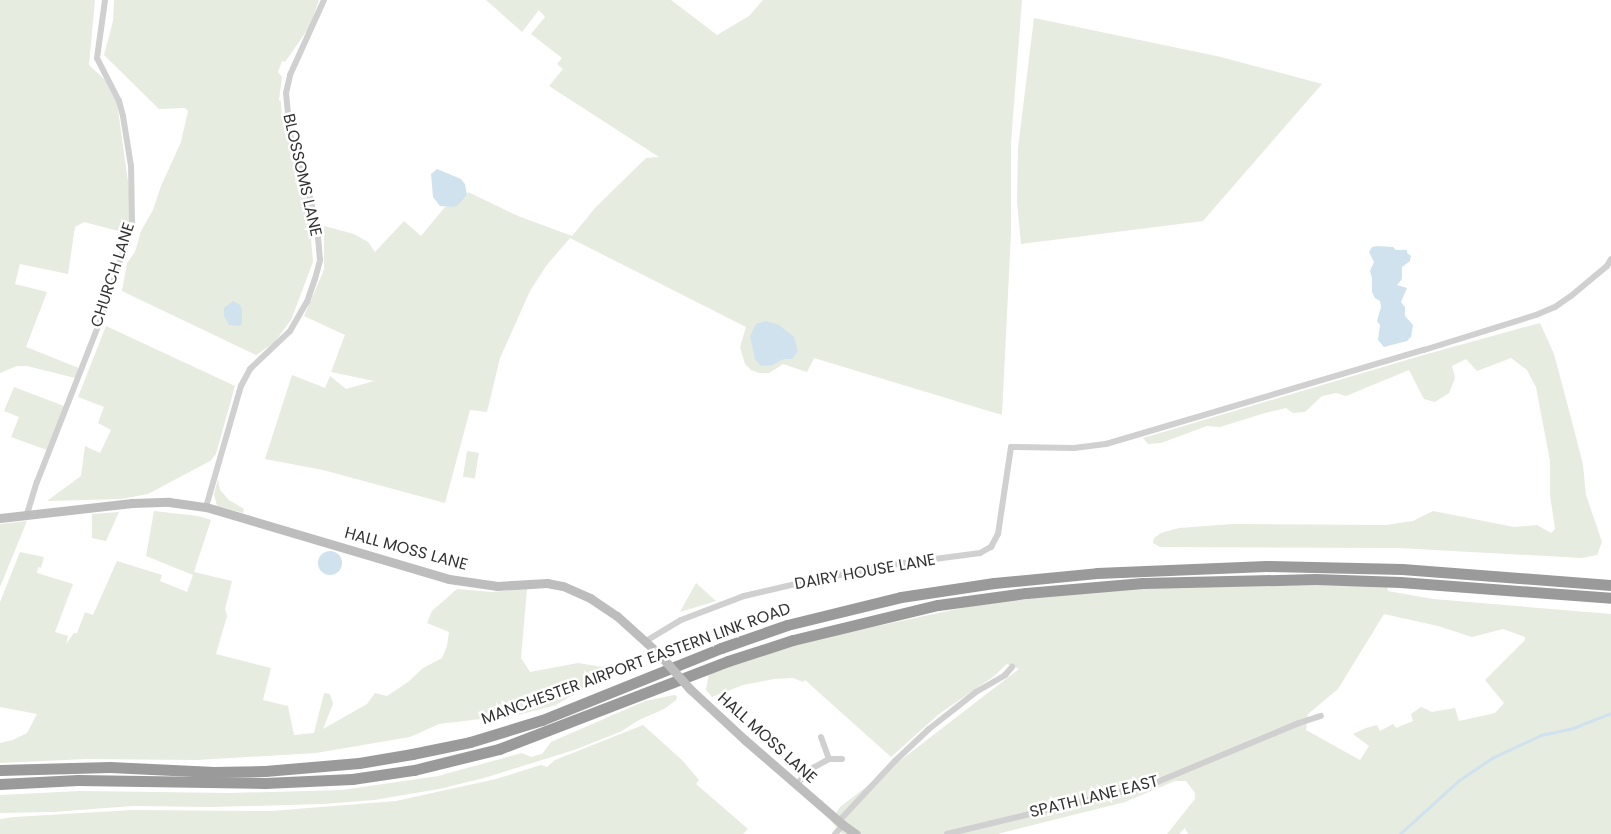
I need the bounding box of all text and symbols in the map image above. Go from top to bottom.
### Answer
street label: BLOSSOMS LANE [279,112,325,238]
street label: CHURCH LANE [87,220,139,330]
street label: HALL MOSS LANE [342,523,470,575]
street label: DAIRY HOUSE LANE [793,550,937,594]
street label: MANCHESTER AIRPORT EASTERN LINK ROAD [479,599,793,729]
street label: HALL MOSS LANE [714,689,820,787]
street label: SPATH LANE EAST [1028,772,1160,822]

